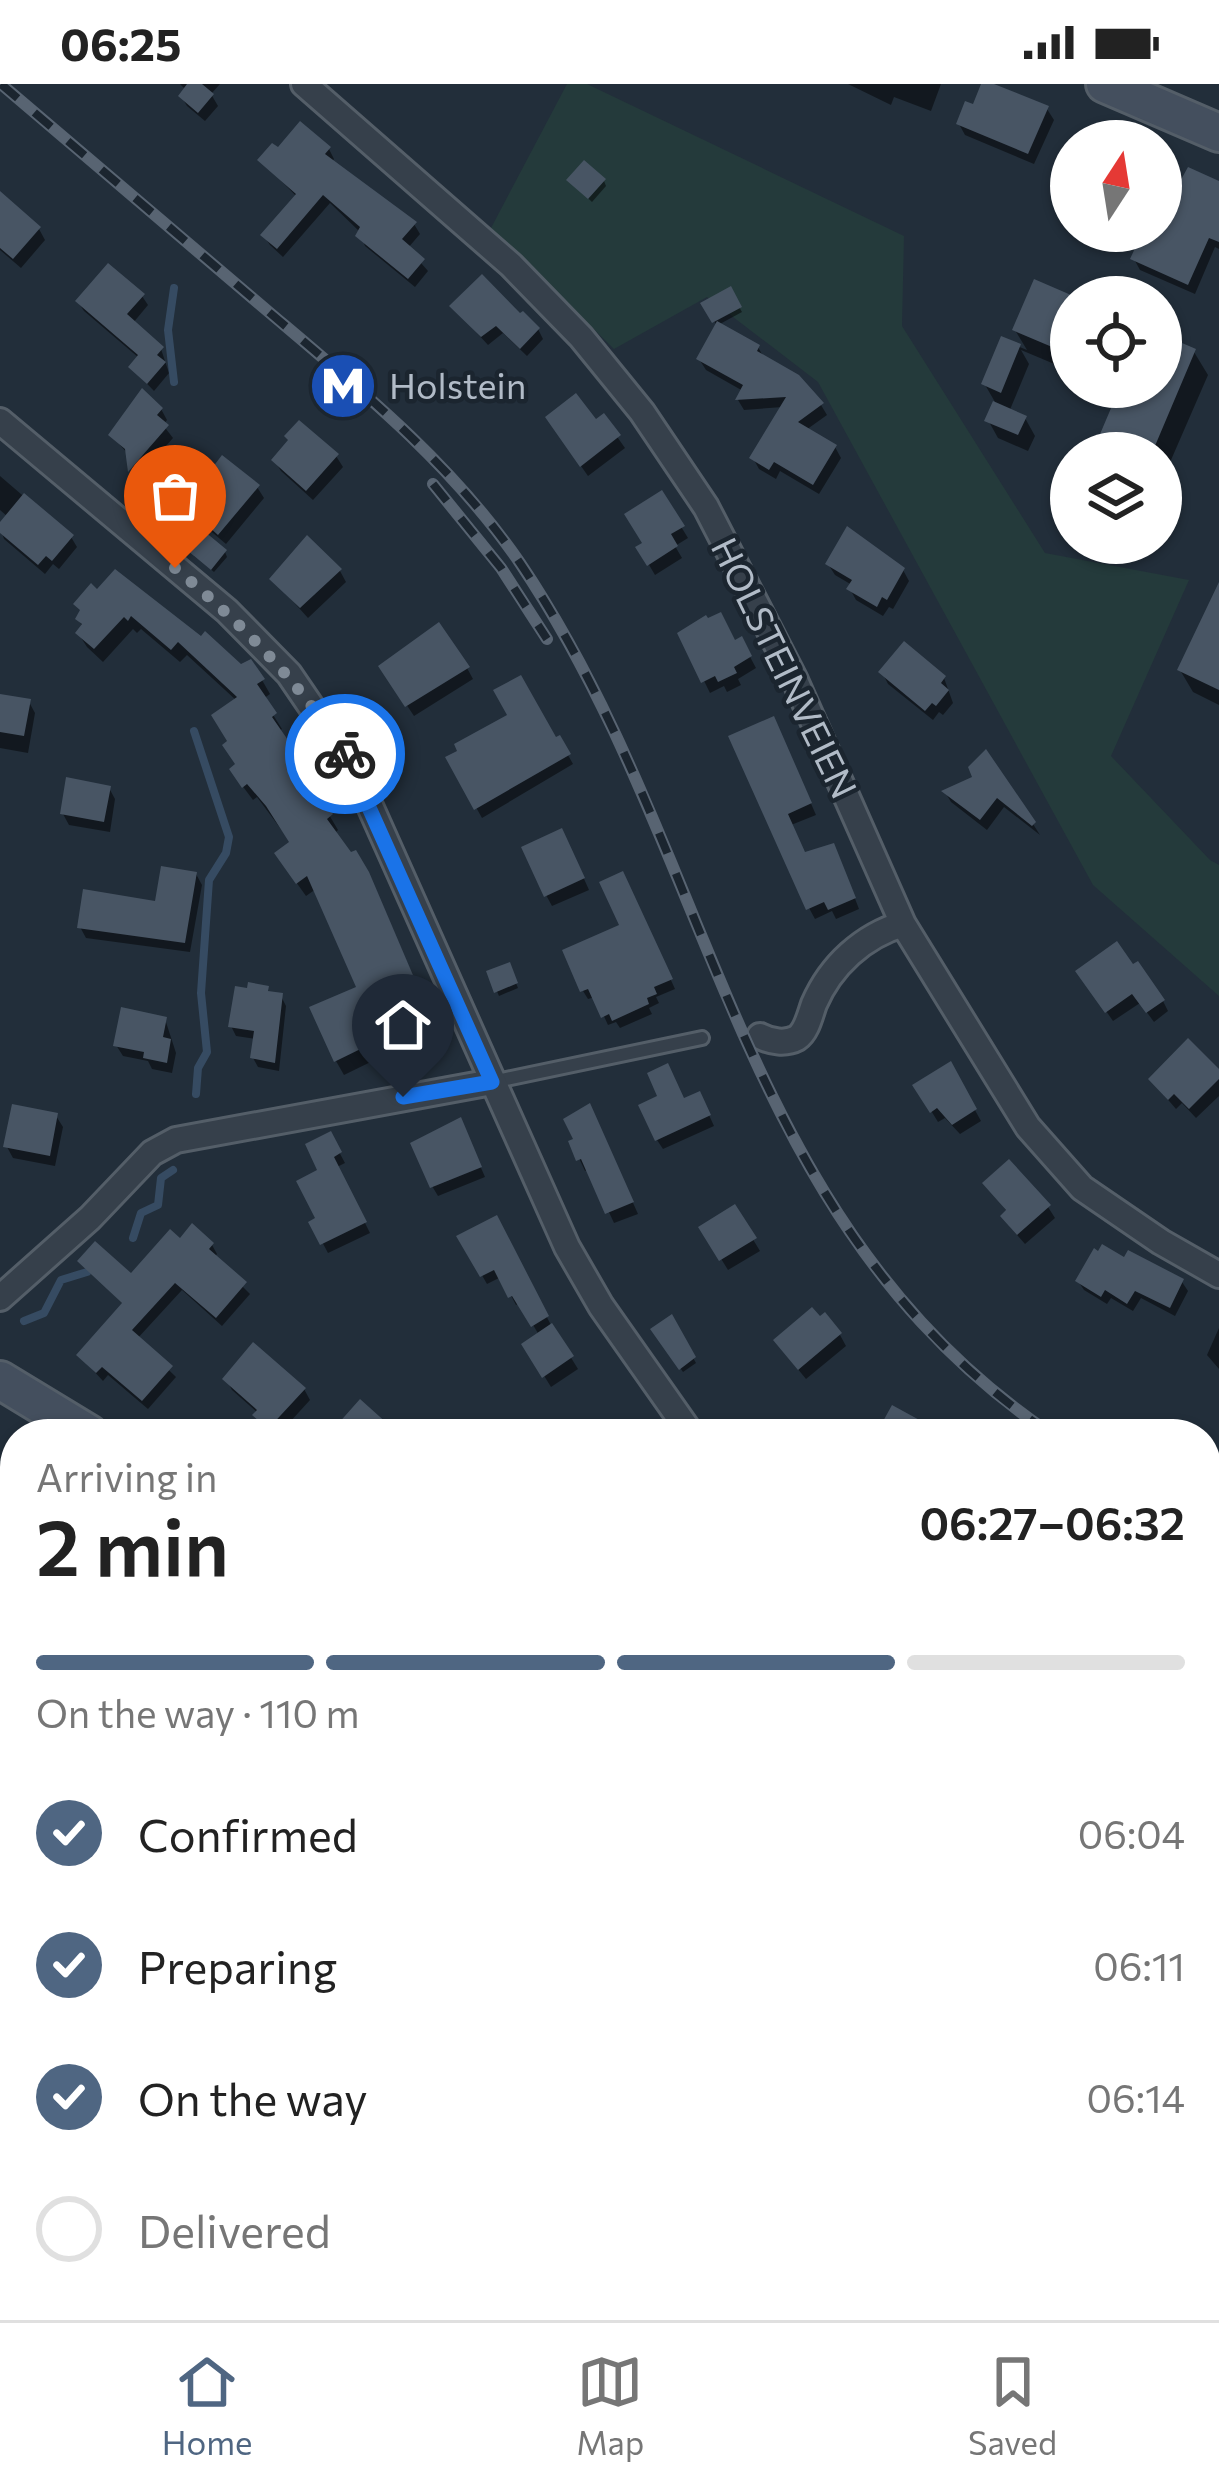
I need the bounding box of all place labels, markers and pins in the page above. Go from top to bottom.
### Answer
metro station icon: Holstein [308,351,378,421]
place label: Holstein [389,362,526,406]
pin [124,445,226,568]
pin [352,974,454,1097]

